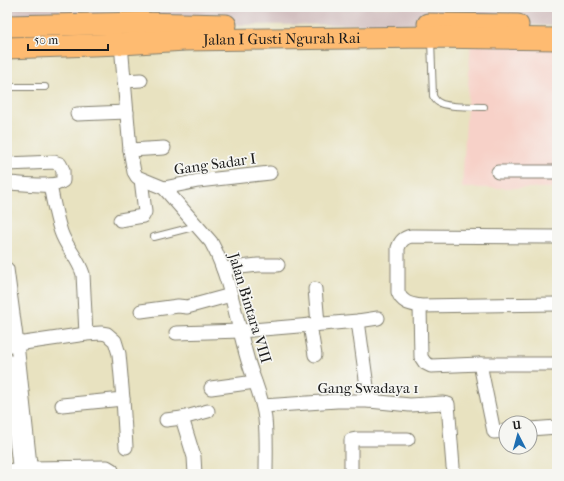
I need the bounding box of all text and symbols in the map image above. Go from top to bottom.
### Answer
scale bar [28,26,108,52]
street label: Jalan I Gusti Ngurah Rai [202,29,361,49]
text: 50 m [34,33,58,47]
street label: Gang Sadar I [173,149,257,179]
street label: Jalan Bintara VIII [224,250,275,365]
street label: Gang Swadaya 1 [317,379,419,397]
north arrow [498,415,538,455]
text: U [511,419,522,433]

